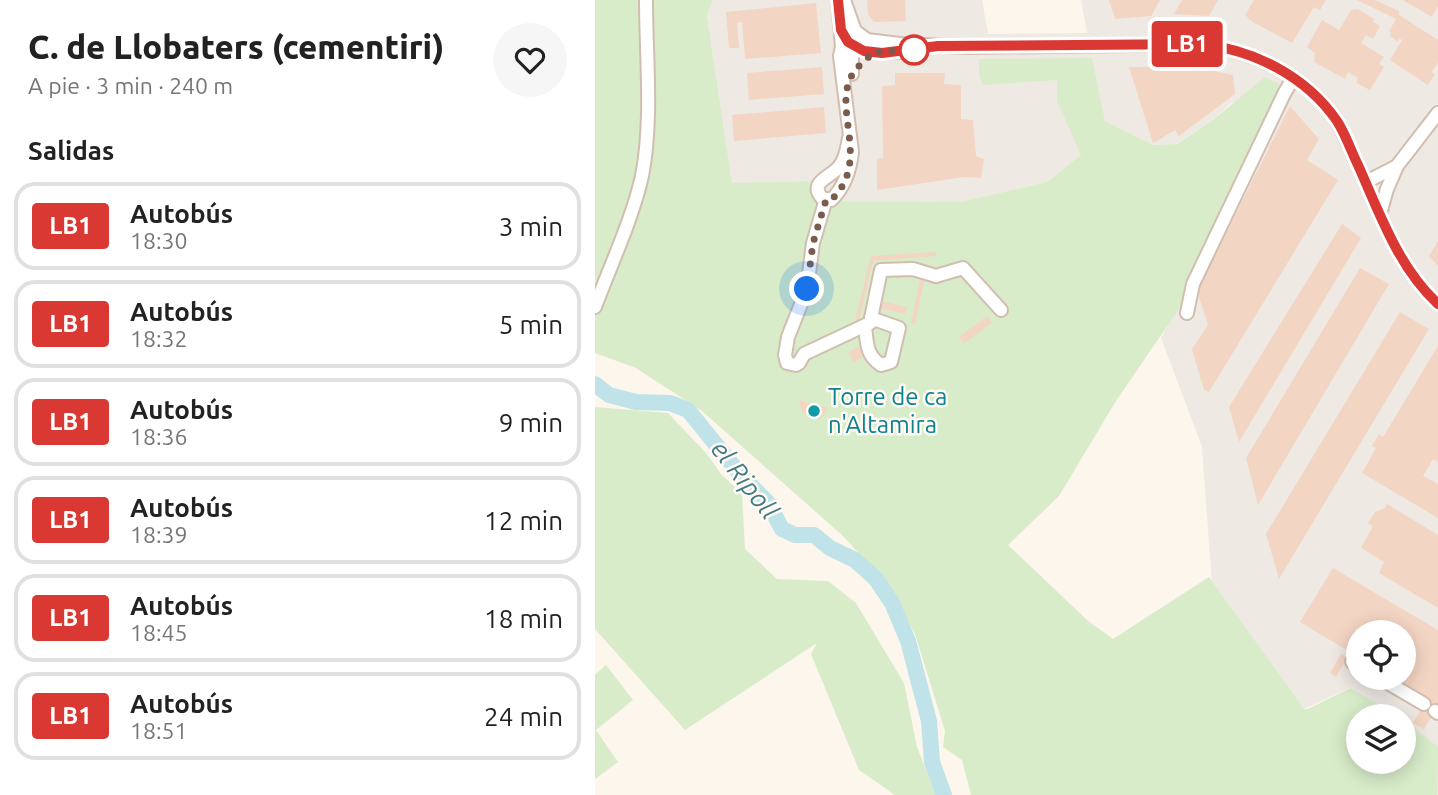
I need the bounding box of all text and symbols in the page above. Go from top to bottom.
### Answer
line badge: LB1 [1147,21,1227,67]
button: heart [493,23,567,97]
text: C. de Llobaters (cementiri) [28,28,444,65]
text: LB1 [1166,30,1208,57]
unlabelled marker [899,35,929,65]
text: A pie · 3 min · 240 m [28,73,233,98]
text: Salidas [28,136,114,165]
text: Autobús [130,199,233,228]
text: LB1 [49,212,92,239]
text: 3 min [499,212,563,241]
text: 18:30 [130,228,188,253]
your location [789,271,824,306]
text: Autobús [130,297,233,326]
text: LB1 [49,310,92,337]
text: 5 min [499,310,563,339]
text: 18:32 [130,326,188,351]
place label: Torre de ca n'Altamira [828,383,947,438]
text: Autobús [130,395,233,424]
marker: Torre de ca n'Altamira [806,403,822,419]
text: LB1 [49,408,92,435]
text: 9 min [499,408,563,437]
text: 18:36 [130,424,188,449]
water label: el Ripoll [706,435,785,525]
text: Autobús [130,493,233,522]
text: LB1 [49,506,92,533]
text: 12 min [484,506,563,535]
text: 18:39 [130,522,188,547]
text: Autobús [130,591,233,620]
text: LB1 [49,604,92,631]
text: 18 min [484,604,563,633]
text: 18:45 [130,620,188,645]
map controls [1346,620,1416,774]
button: locate [1346,620,1416,690]
text: Autobús [130,689,233,718]
text: LB1 [49,702,92,729]
text: 24 min [484,702,563,731]
button: layers [1346,704,1416,774]
text: 18:51 [130,718,188,743]

